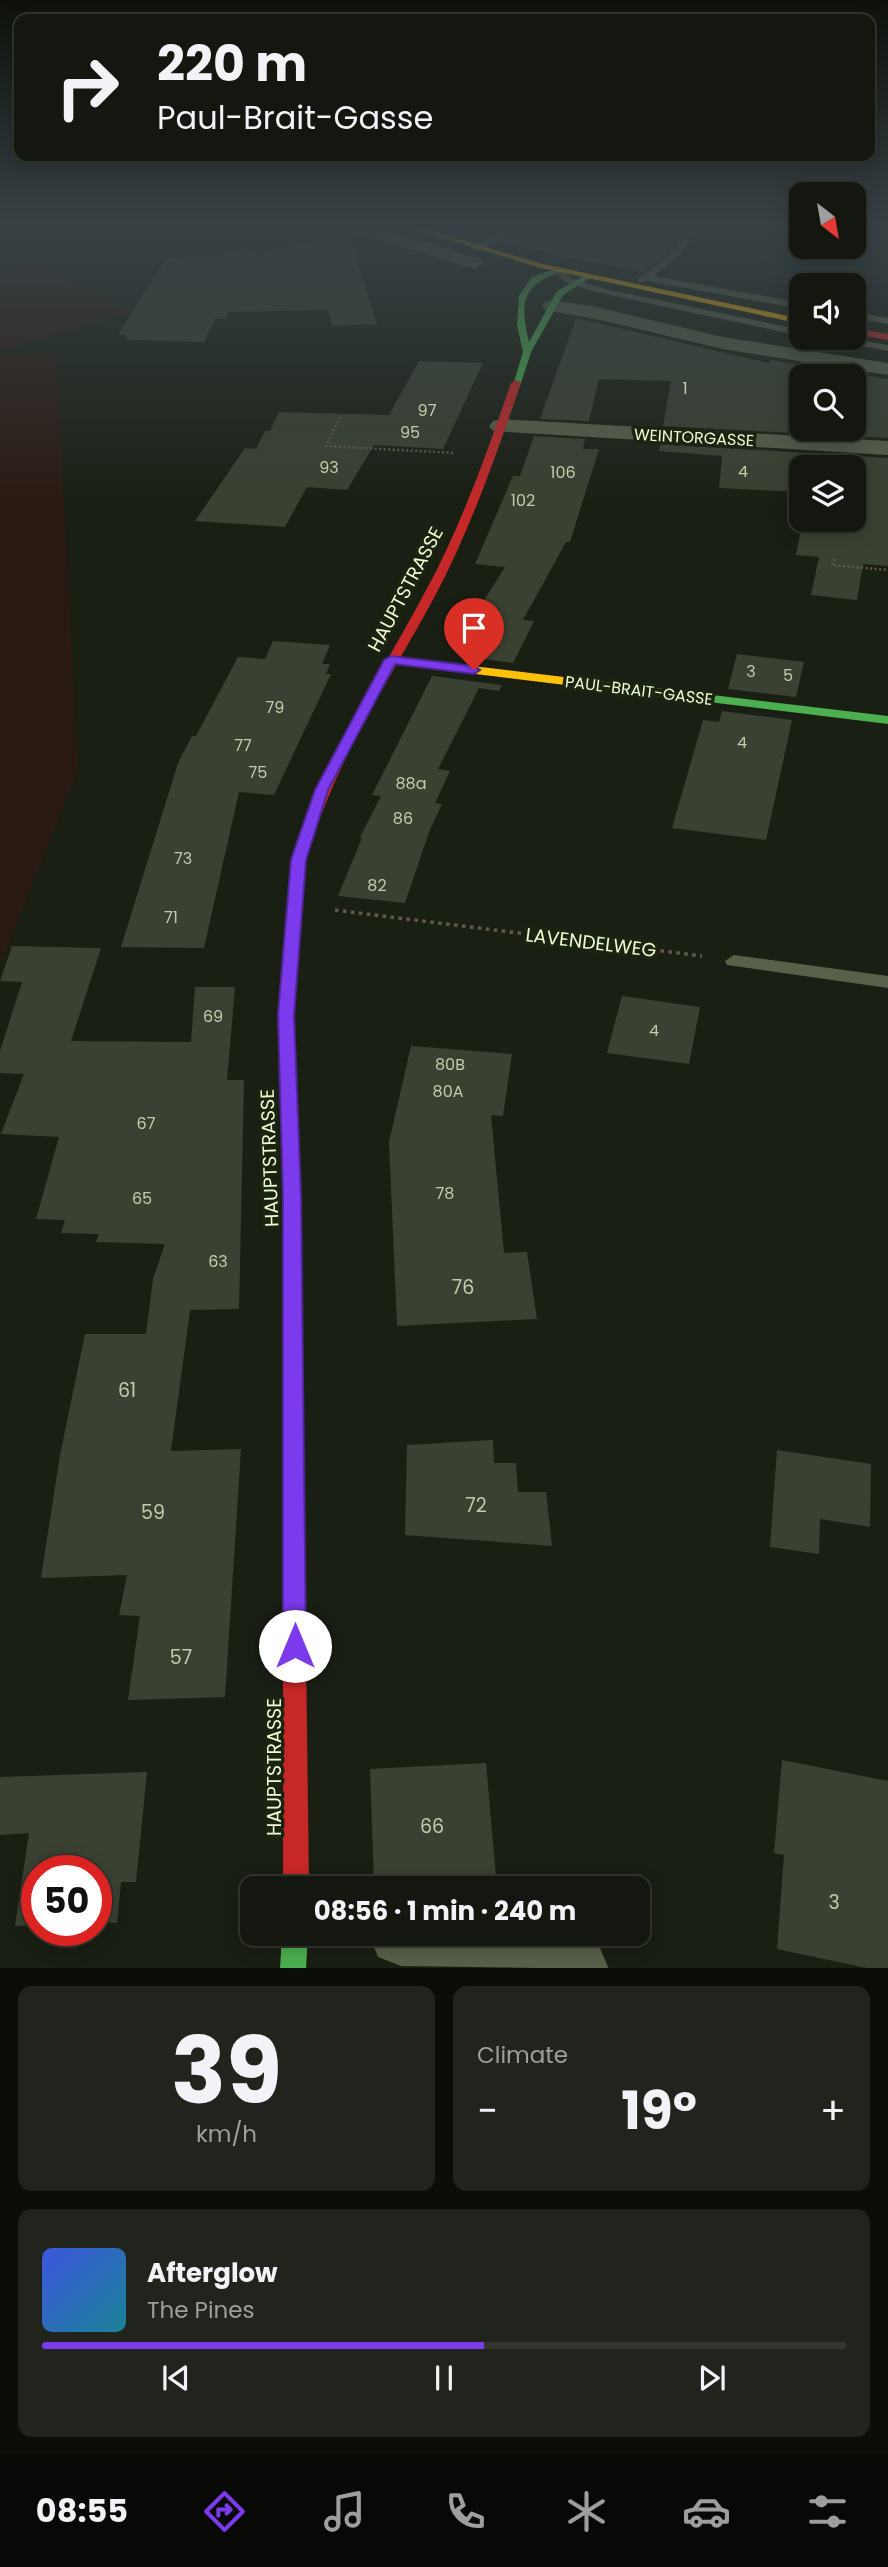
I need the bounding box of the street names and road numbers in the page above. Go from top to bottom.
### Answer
street label: WEINTORGASSE [633,423,755,452]
street label: HAUPTSTRASSE [361,522,450,656]
street label: PAUL-BRAIT-GASSE [564,670,714,711]
street label: LAVENDELWEG [524,921,658,964]
street label: HAUPTSTRASSE [254,1089,285,1227]
street label: HAUPTSTRASSE [261,1698,288,1836]

